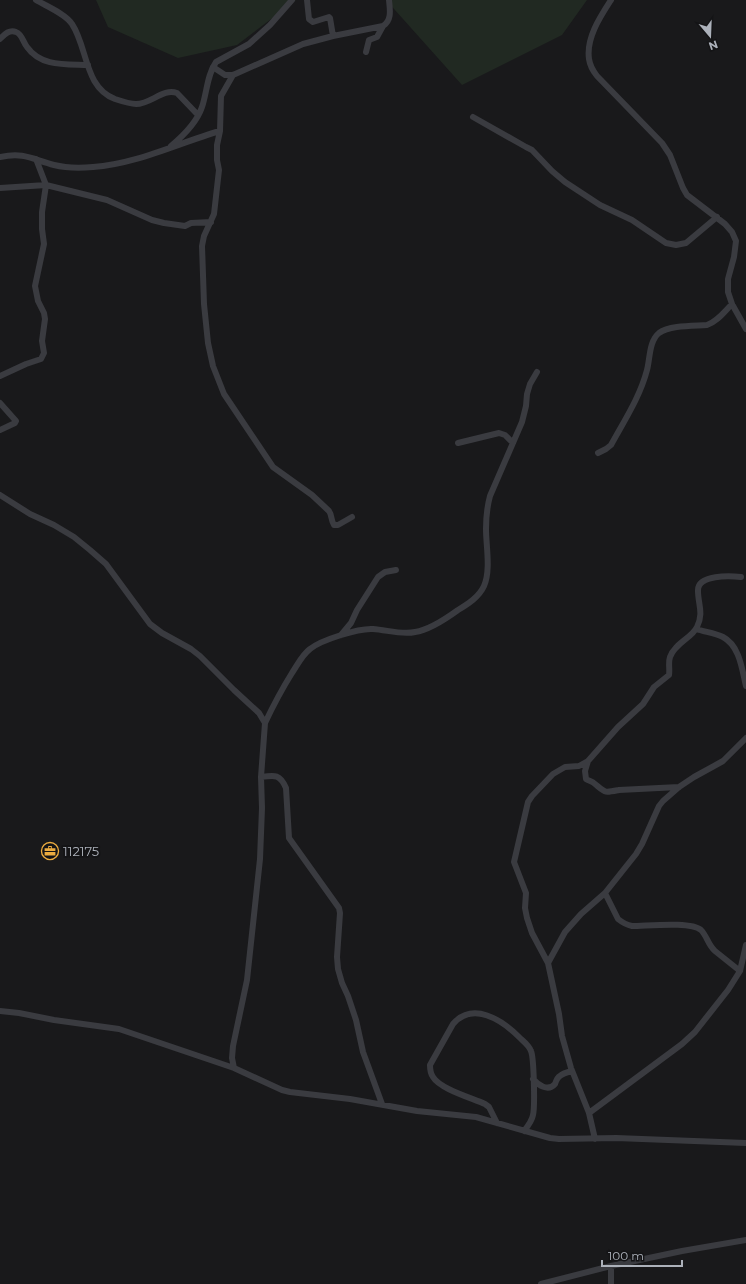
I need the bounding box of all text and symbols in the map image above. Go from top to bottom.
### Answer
north arrow [690,16,730,56]
text: N [707,37,720,54]
office icon: 112175 [40,841,60,861]
place label: 112175 [63,843,99,859]
scale bar [602,1242,682,1268]
text: 100 m [608,1248,644,1263]

